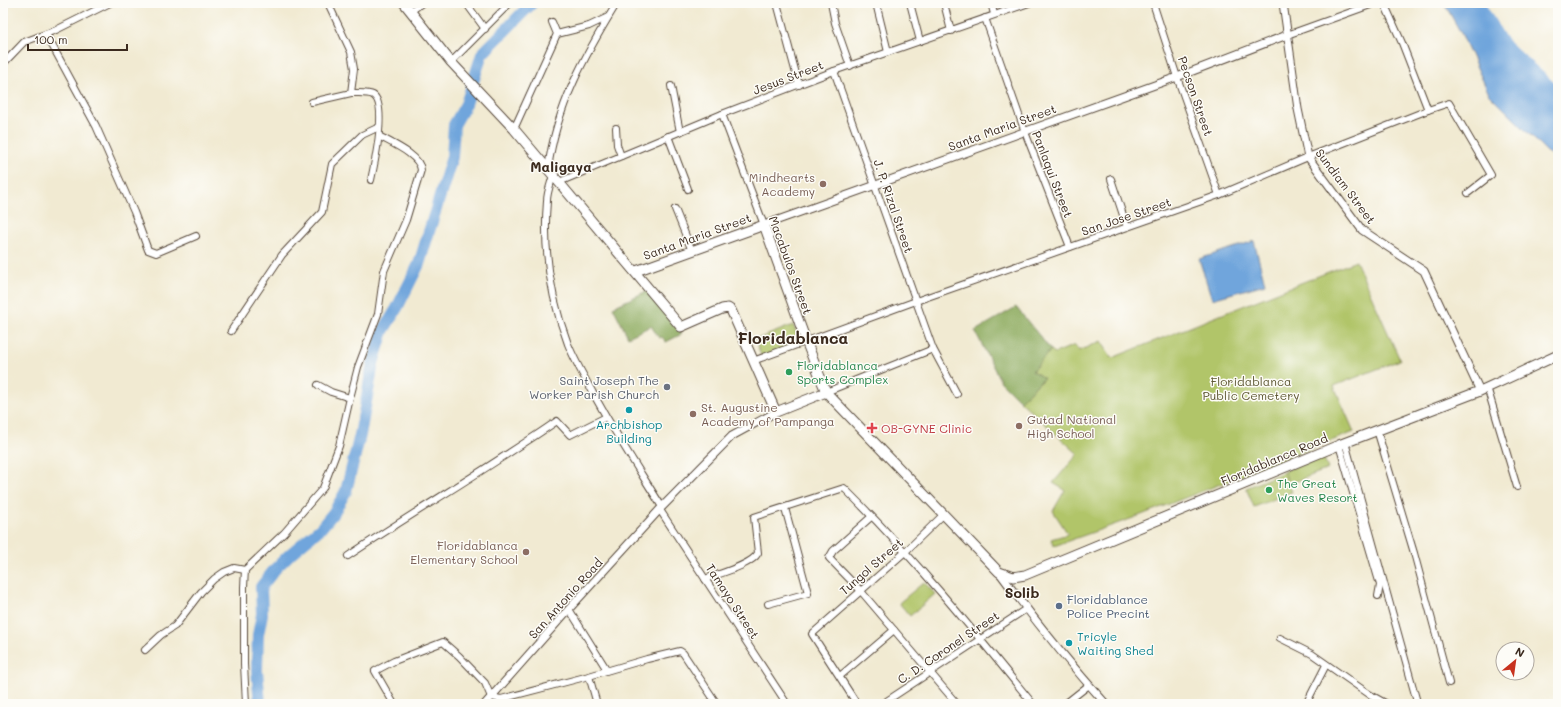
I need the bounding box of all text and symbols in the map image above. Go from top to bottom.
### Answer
scale bar [28,26,127,52]
text: 100 m [34,31,68,47]
street label: Pecson Street [1175,54,1217,138]
street label: Jesus Street [750,56,826,98]
street label: Santa Maria Street [946,100,1058,154]
street label: Panlaqui Street [1029,128,1077,220]
street label: Sundiam Street [1312,145,1380,227]
district label: Maligaya [530,157,592,176]
street label: J. P. Rizal Street [870,157,918,255]
place label: Mindhearts Academy [749,169,815,199]
marker: Mindhearts Academy [818,179,828,189]
street label: San Jose Street [1079,193,1173,239]
street label: Santa Maria Street [641,209,753,263]
street label: Macabulos Street [766,214,816,316]
district label: Floridablanca [738,327,849,348]
place label: Floridablanca Sports Complex [797,357,888,387]
marker: Floridablanca Sports Complex [784,367,794,377]
place label: Saint Joseph The Worker Parish Church [529,372,659,402]
park label: Floridablanca Public Cemetery [1202,373,1300,403]
marker: Saint Joseph The Worker Parish Church [662,382,672,392]
place label: St. Augustine Academy of Pampanga [701,399,835,429]
marker: Archbishop Building [624,405,634,415]
marker: St. Augustine Academy of Pampanga [688,409,698,419]
place label: Gutad National High School [1027,411,1116,441]
place label: Archbishop Building [596,416,662,446]
place label: OB-GYNE Clinic [881,420,972,436]
marker: Gutad National High School [1014,421,1024,431]
marker: OB-GYNE Clinic [866,422,878,434]
street label: Floridablanca Road [1218,429,1330,489]
place label: The Great Waves Resort [1277,475,1358,505]
marker: The Great Waves Resort [1264,485,1274,495]
street label: Tungol Street [836,534,906,598]
place label: Floridablanca Elementary School [410,537,518,567]
marker: Floridablanca Elementary School [521,547,531,557]
street label: San Antonio Road [525,554,606,642]
street label: Tamayo Street [703,560,763,642]
district label: Solib [1005,583,1039,602]
place label: Floridablance Police Precint [1067,591,1150,621]
marker: Floridablance Police Precint [1054,601,1064,611]
street label: C. D. Coronel Street [894,607,1002,687]
place label: Tricyle Waiting Shed [1077,628,1154,658]
marker: Tricyle Waiting Shed [1064,638,1074,648]
north arrow [1495,641,1535,681]
text: N [1513,643,1527,660]

